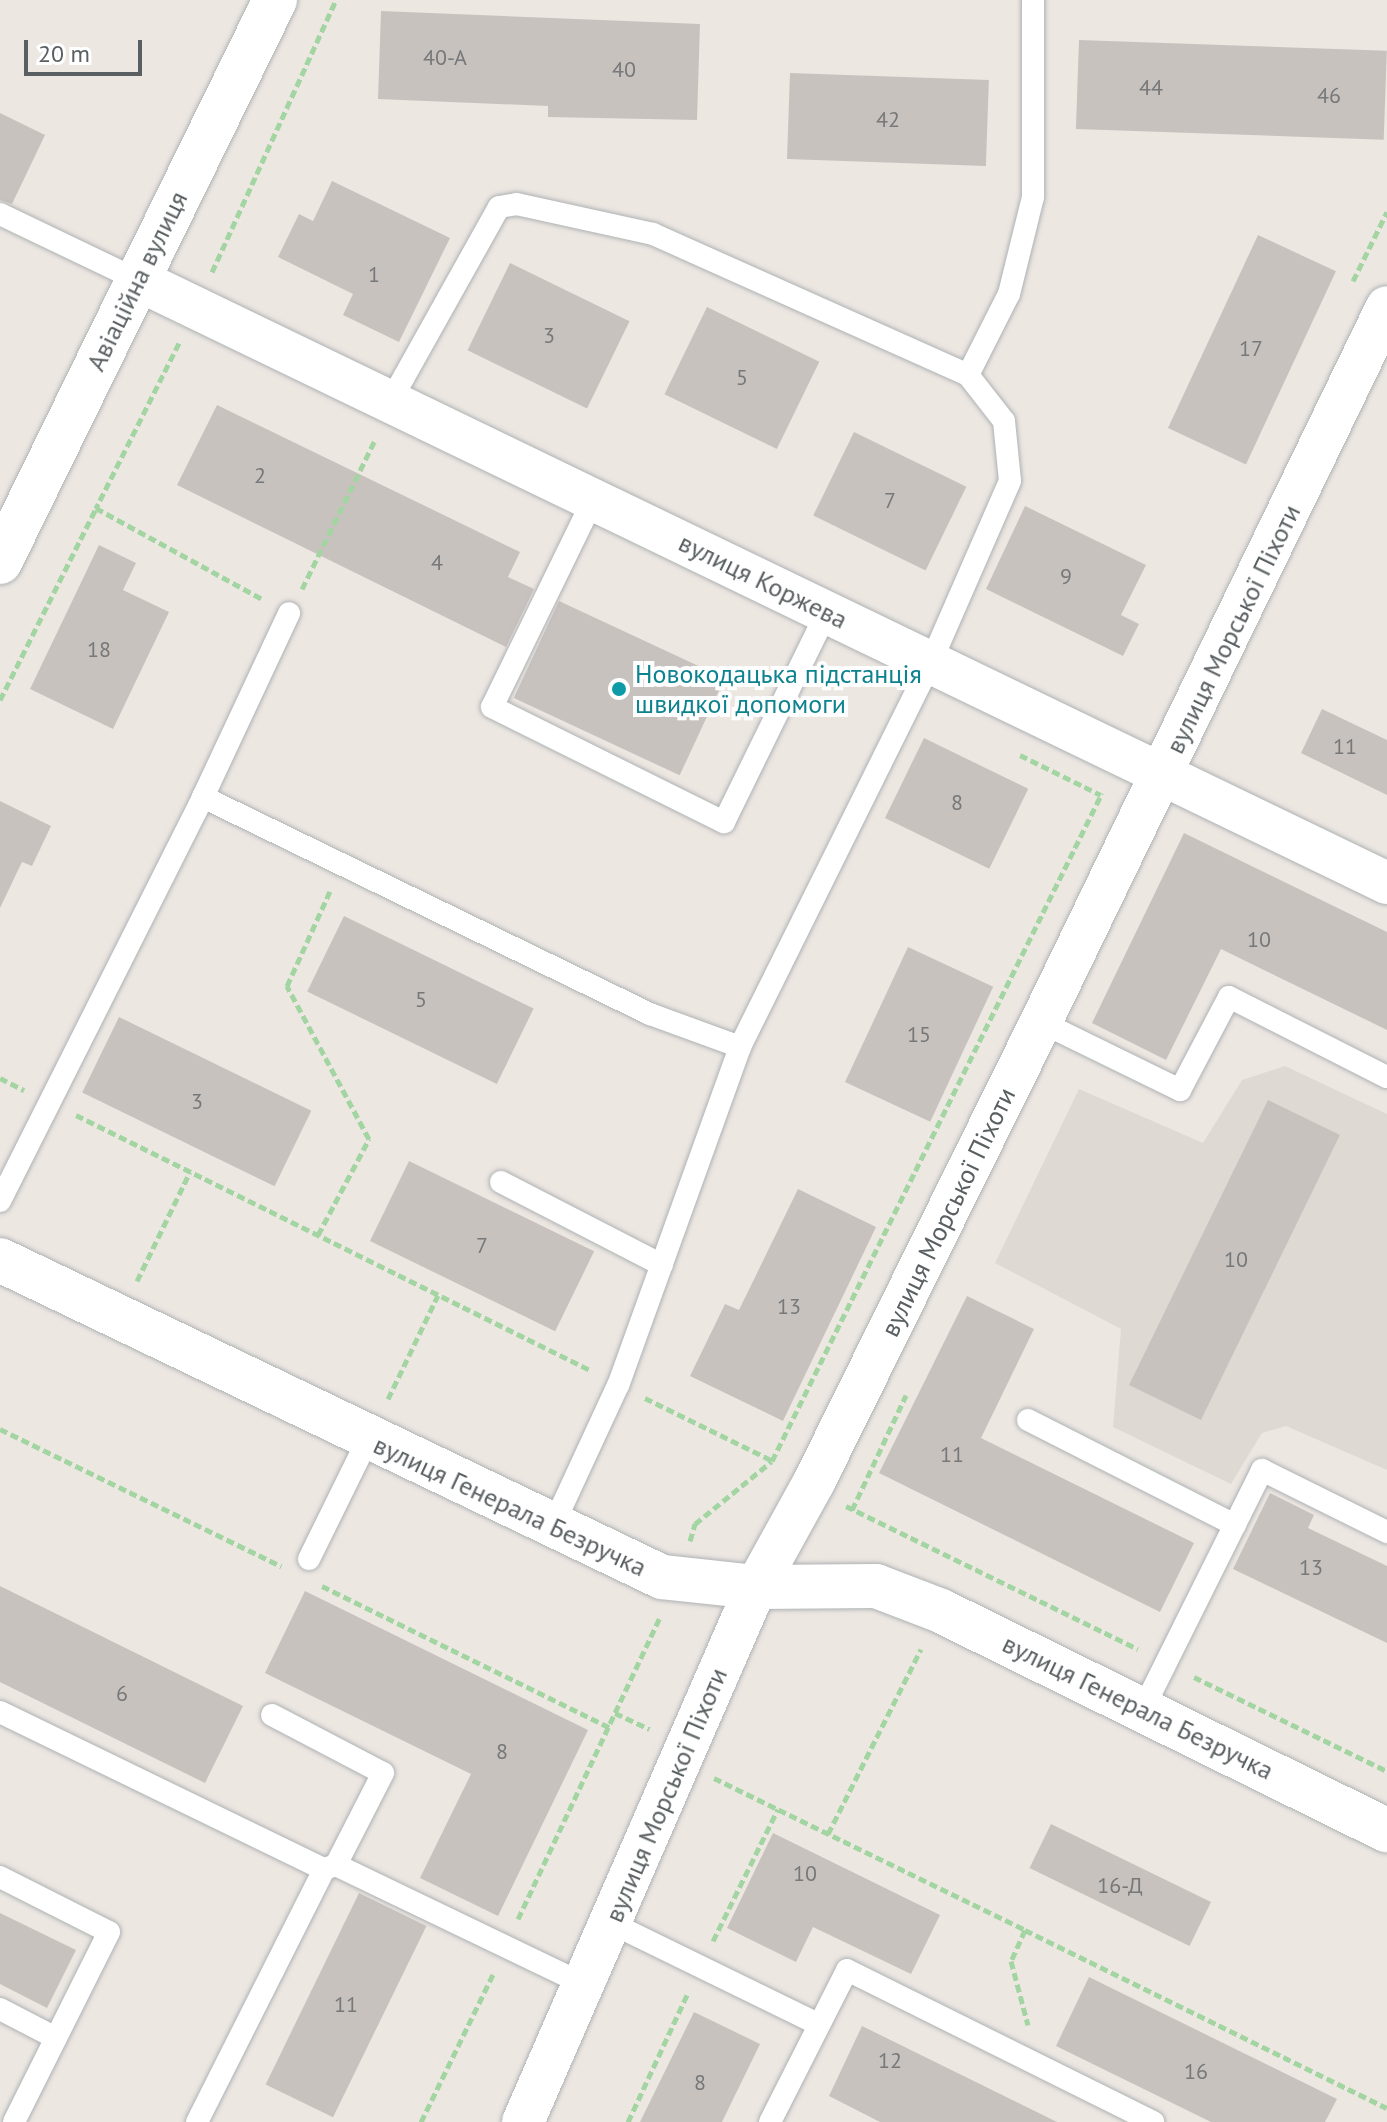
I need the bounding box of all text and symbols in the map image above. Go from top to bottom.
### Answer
scale bar [28,24,146,74]
text: 20 m [38,38,90,69]
house number: 40-А [423,45,467,71]
house number: 40 [612,57,636,83]
house number: 44 [1139,75,1163,101]
house number: 46 [1317,83,1341,109]
house number: 42 [876,107,900,133]
street label: Авіаційна вулиця [80,186,194,376]
house number: 1 [368,262,380,288]
house number: 3 [543,323,555,349]
house number: 17 [1239,336,1263,362]
house number: 5 [736,365,748,391]
house number: 2 [254,463,266,489]
house number: 7 [884,488,896,514]
street label: вулиця Морської Піхоти [1159,499,1307,759]
street label: вулиця Коржева [674,527,852,635]
house number: 4 [431,550,443,576]
house number: 9 [1060,564,1072,590]
house number: 18 [87,637,111,663]
place label: Новокодацька підстанція швидкої допомоги [635,658,922,720]
marker: Новокодацька підстанція швидкої допомоги [610,680,628,698]
house number: 11 [1333,734,1357,760]
house number: 8 [951,790,963,816]
house number: 10 [1247,927,1271,953]
house number: 5 [415,987,427,1013]
house number: 15 [907,1022,931,1048]
street label: вулиця Морської Піхоти [874,1082,1022,1342]
house number: 3 [191,1089,203,1115]
house number: 7 [476,1233,488,1259]
house number: 10 [1224,1247,1248,1273]
house number: 13 [777,1294,801,1320]
street label: вулиця Генерала Безручка [369,1429,651,1583]
house number: 11 [940,1442,964,1468]
house number: 13 [1299,1555,1323,1581]
street label: вулиця Генерала Безручка [998,1628,1278,1786]
street label: вулиця Морської Піхоти [598,1663,734,1927]
house number: 6 [116,1681,128,1707]
house number: 8 [496,1739,508,1765]
house number: 10 [793,1861,817,1887]
house number: 16-Д [1097,1873,1143,1899]
house number: 11 [334,1992,358,2018]
house number: 12 [878,2048,902,2074]
house number: 16 [1184,2059,1208,2085]
house number: 8 [694,2070,706,2096]

